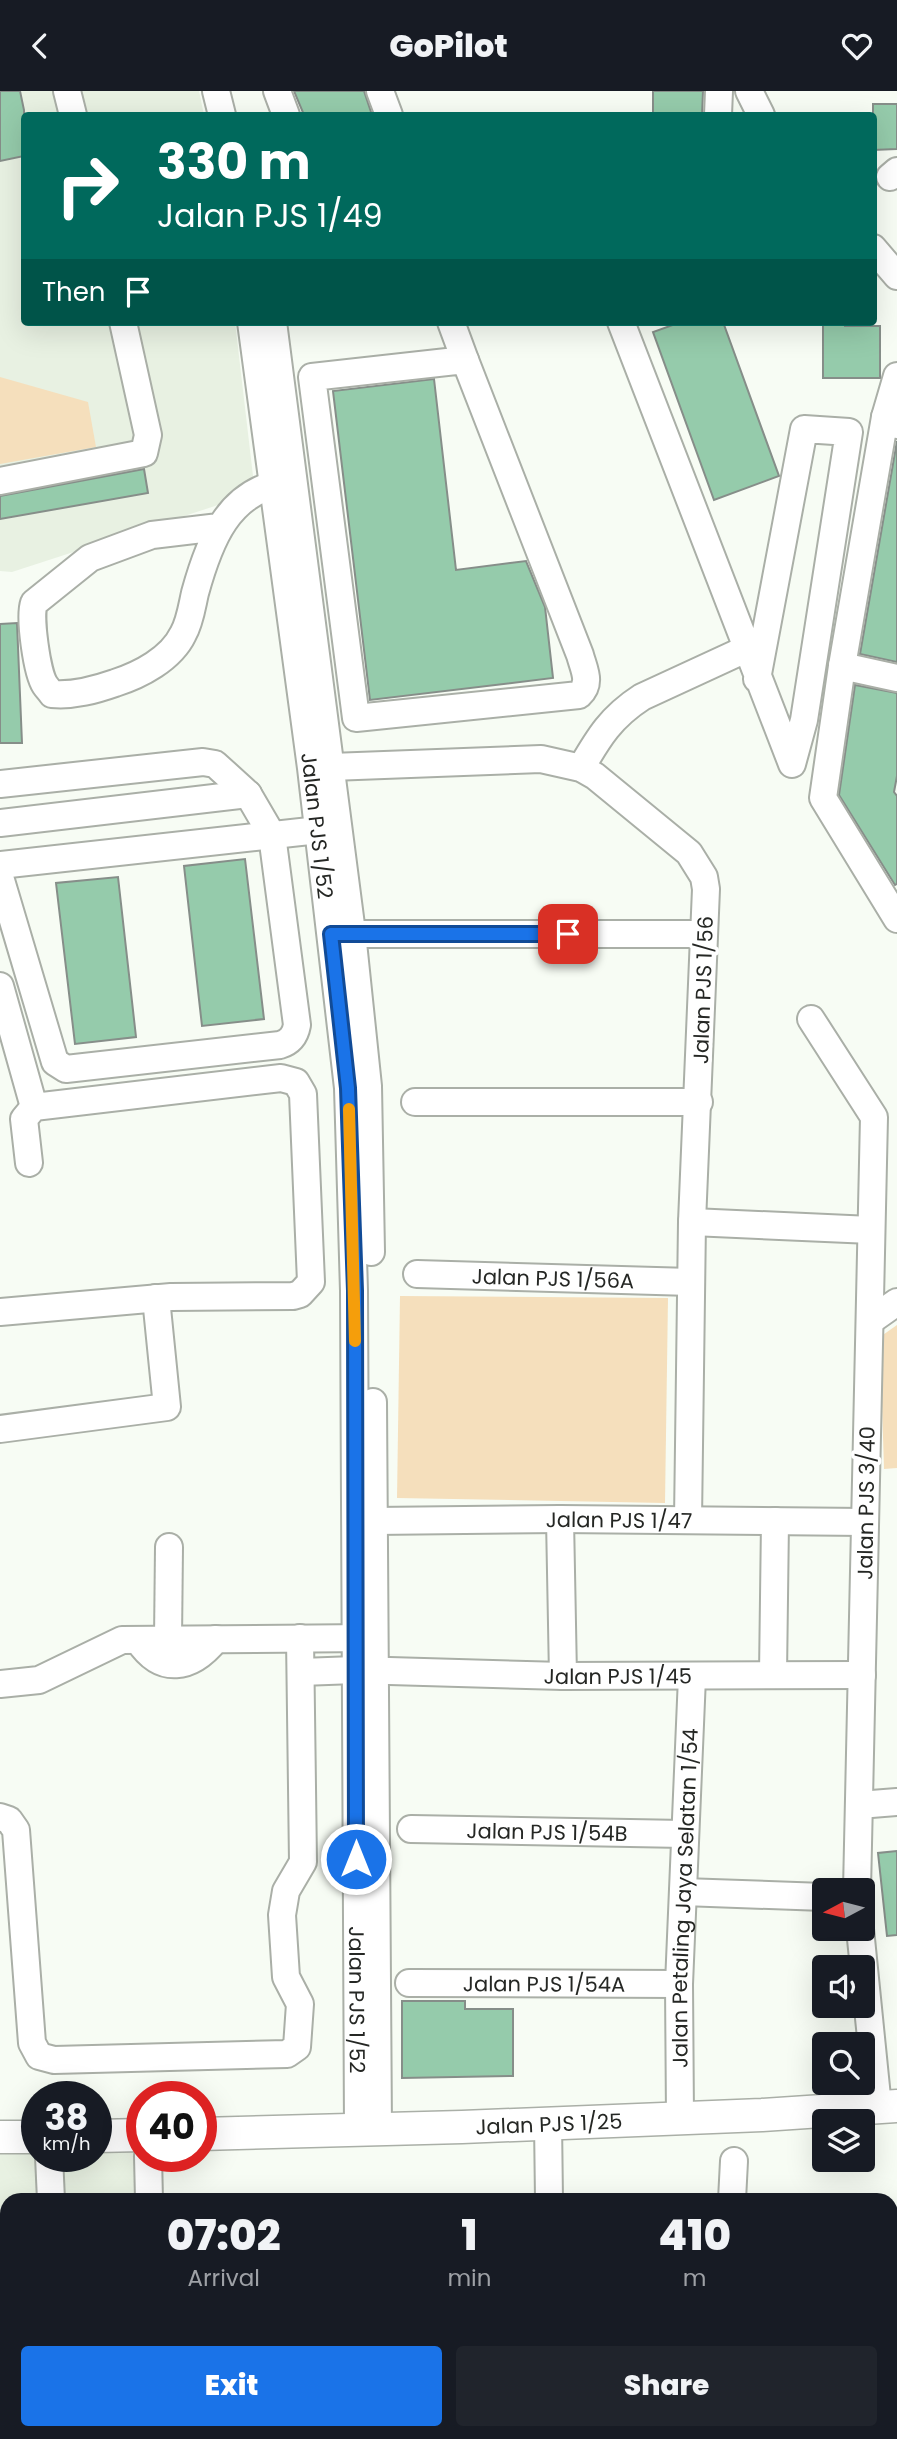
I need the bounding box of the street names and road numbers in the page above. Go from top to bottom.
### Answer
street label: Jalan PJS 1/52 [295,751,341,900]
street label: Jalan PJS 1/56 [686,915,720,1065]
street label: Jalan PJS 1/56A [471,1261,635,1295]
street label: Jalan PJS 3/40 [850,1426,882,1580]
street label: Jalan PJS 1/47 [546,1504,692,1535]
street label: Jalan PJS 1/45 [543,1661,692,1691]
street label: Jalan Petaling Jaya Selatan 1/54 [664,1727,704,2068]
street label: Jalan PJS 1/54B [466,1816,628,1847]
street label: Jalan PJS 1/52 [343,1926,372,2073]
street label: Jalan PJS 1/54A [463,1969,625,1998]
street label: Jalan PJS 1/25 [475,2106,623,2141]

